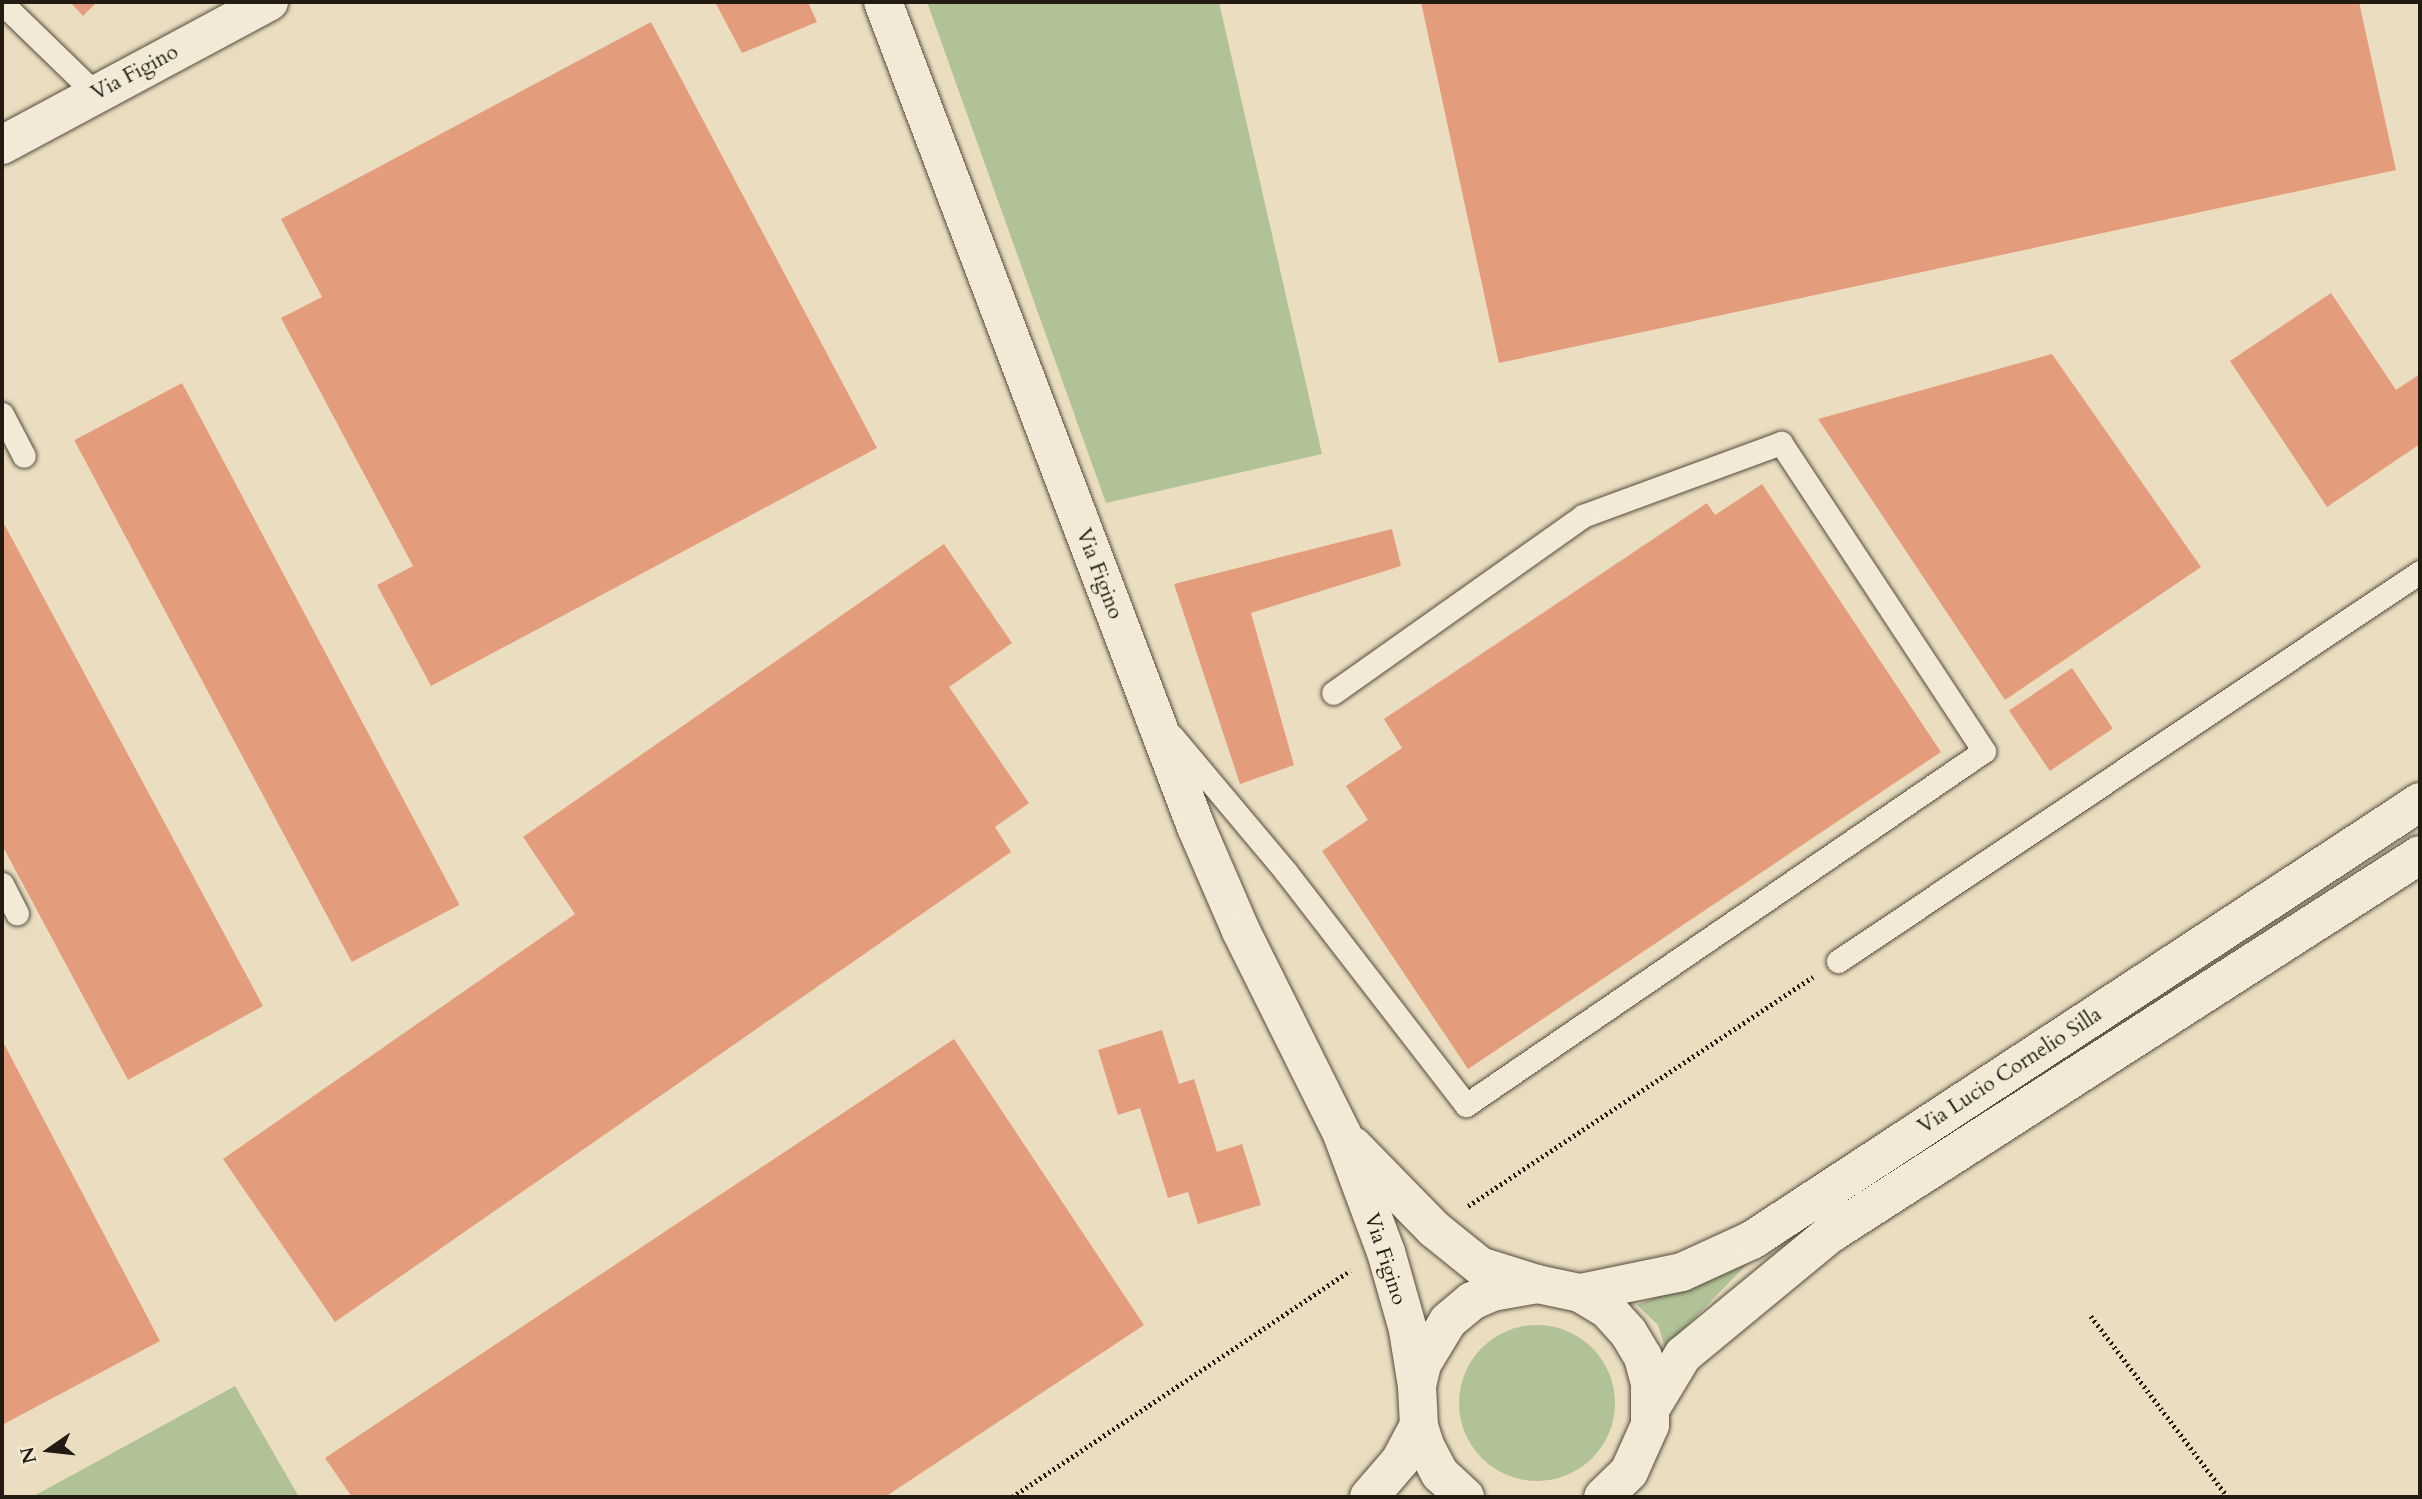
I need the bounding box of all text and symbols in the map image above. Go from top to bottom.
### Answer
street label: Via Figino [87,40,183,106]
street label: Via Figino [1070,525,1128,623]
street label: Via Lucio Cornelio Silla [1914,1002,2106,1140]
street label: Via Figino [1358,1210,1412,1308]
north arrow [14,1415,84,1485]
text: N [14,1444,43,1466]

